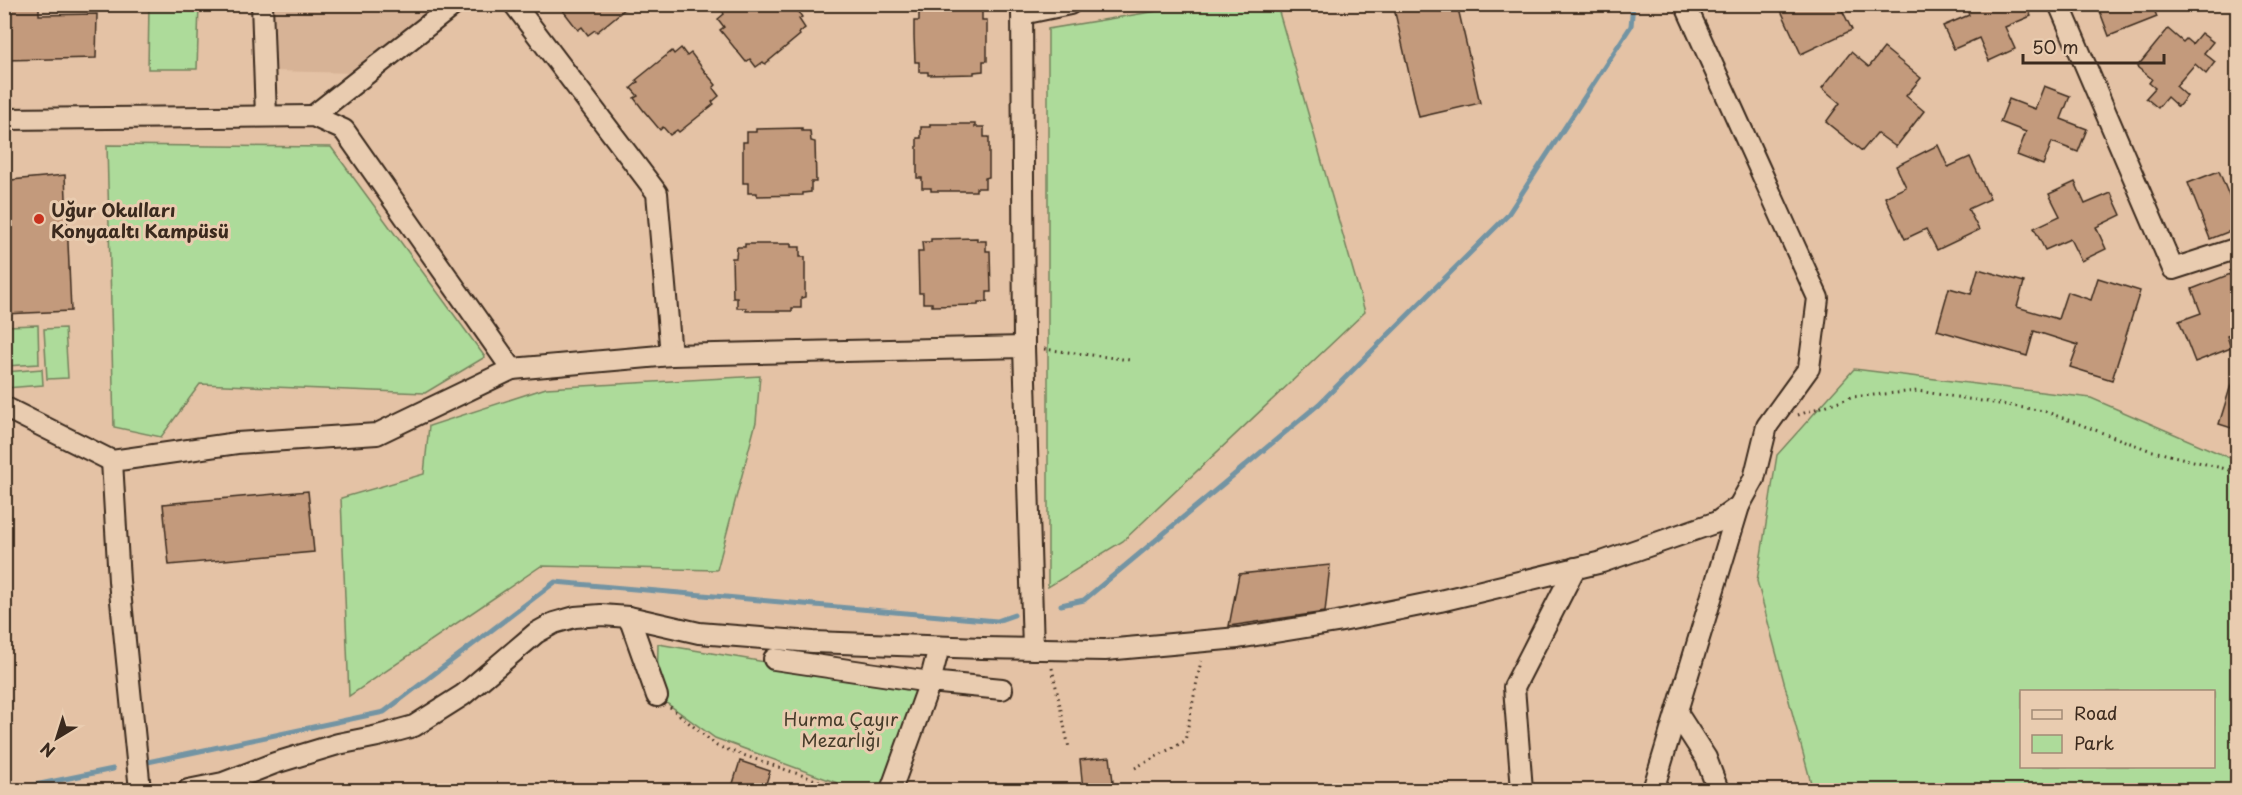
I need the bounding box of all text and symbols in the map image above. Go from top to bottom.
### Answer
scale bar [2023,27,2164,65]
text: 50 m [2032,33,2079,60]
place label: Uğur Okulları Konyaaltı Kampüsü [51,196,229,244]
marker: Uğur Okulları Konyaaltı Kampüsü [32,212,46,226]
legend [2020,690,2215,768]
text: Road [2074,699,2118,726]
park label: Hurma Çayır Mezarlığı [784,705,899,753]
north arrow [27,708,87,768]
text: Park [2074,729,2114,756]
text: N [35,737,60,764]

